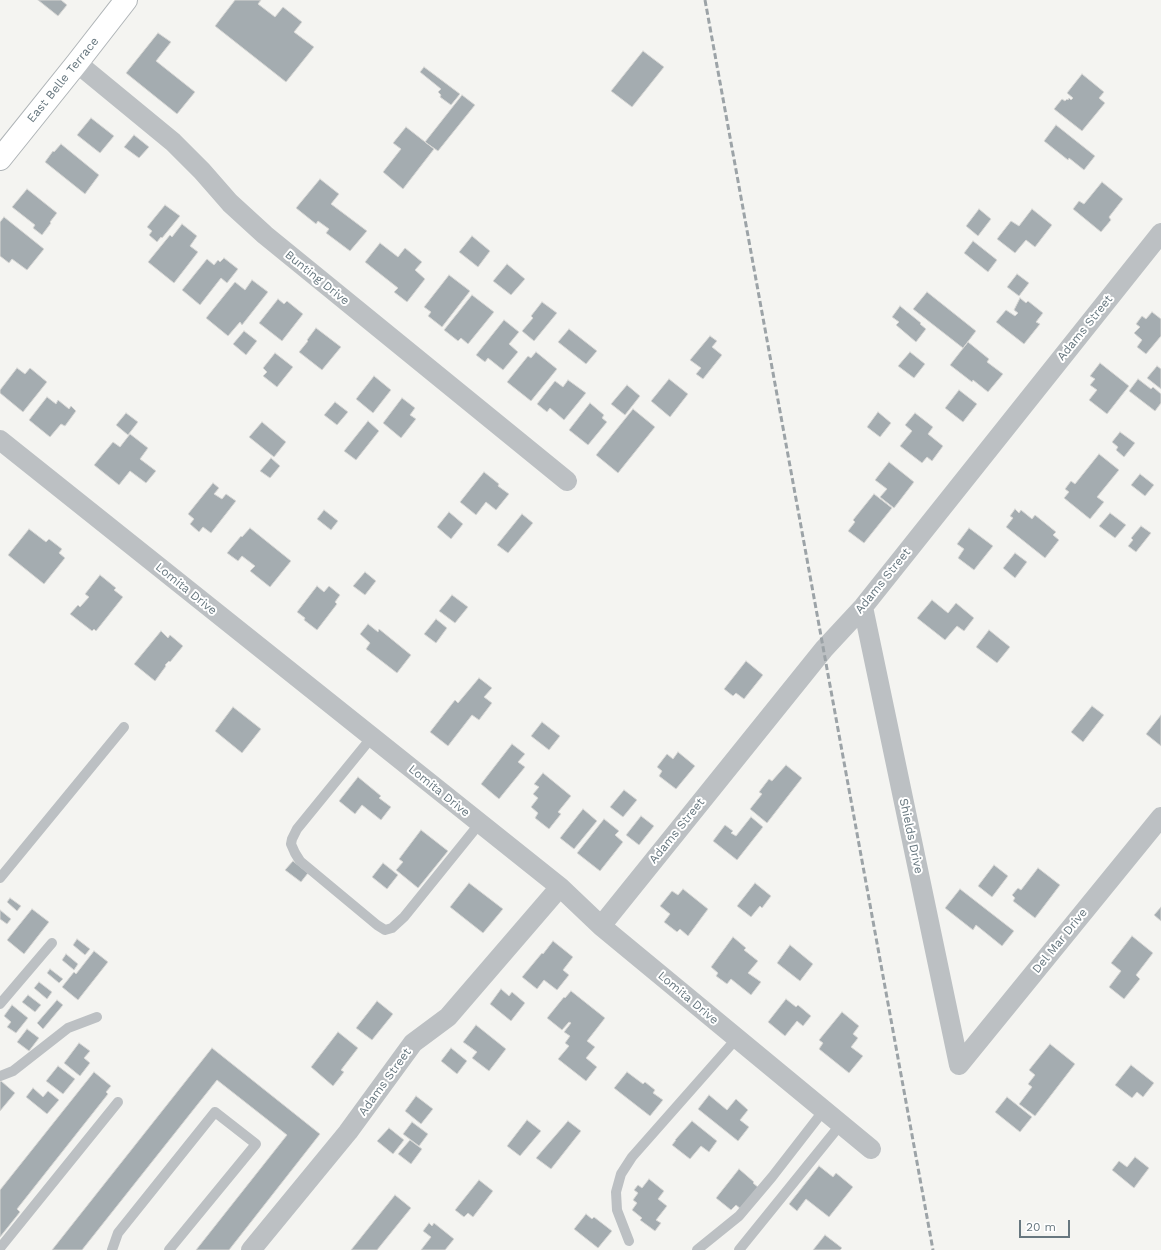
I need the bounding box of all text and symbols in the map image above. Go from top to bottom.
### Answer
street label: East Belle Terrace [24,34,102,126]
street label: Bunting Drive [282,248,352,308]
street label: Adams Street [1054,292,1116,364]
street label: Adams Street [852,545,914,617]
street label: Lomita Drive [152,560,220,618]
street label: Lomita Drive [405,762,473,820]
street label: Adams Street [646,795,708,867]
street label: Shields Drive [896,797,926,875]
street label: Del Mar Drive [1030,906,1090,976]
street label: Lomita Drive [655,969,721,1027]
street label: Adams Street [356,1045,414,1119]
scale bar [1021,1212,1072,1238]
text: 20 m [1026,1220,1056,1234]

